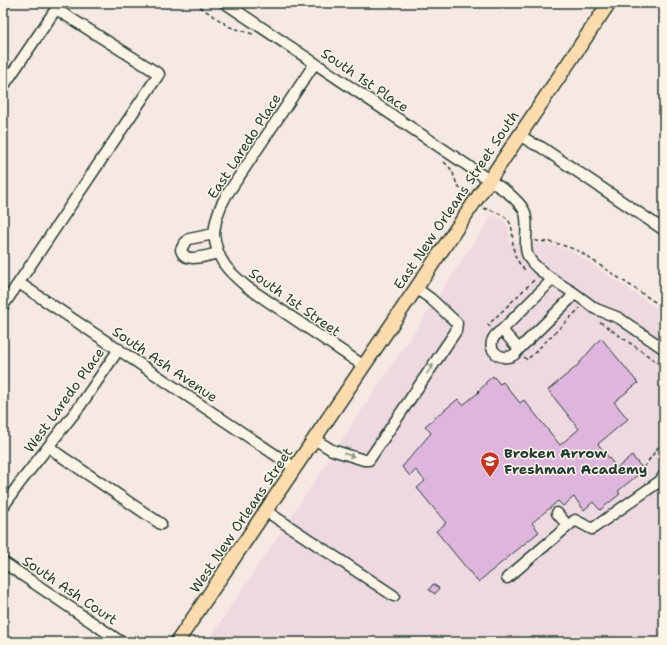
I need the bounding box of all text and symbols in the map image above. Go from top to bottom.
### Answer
street label: South 1st Place [318,44,412,116]
street label: East Laredo Place [203,90,285,202]
street label: East New Orleans Street South [389,107,523,293]
street label: South 1st Street [246,264,344,340]
street label: South Ash Avenue [109,322,221,406]
street label: West Laredo Place [20,344,108,456]
one-way arrow [426,364,434,374]
street label: West New Orleans Street [186,444,296,596]
place label: Broken Arrow Freshman Academy [504,444,647,478]
school or university icon: Broken Arrow Freshman Academy [479,450,501,478]
one-way arrow [344,452,356,458]
street label: South Ash Court [19,552,121,628]

